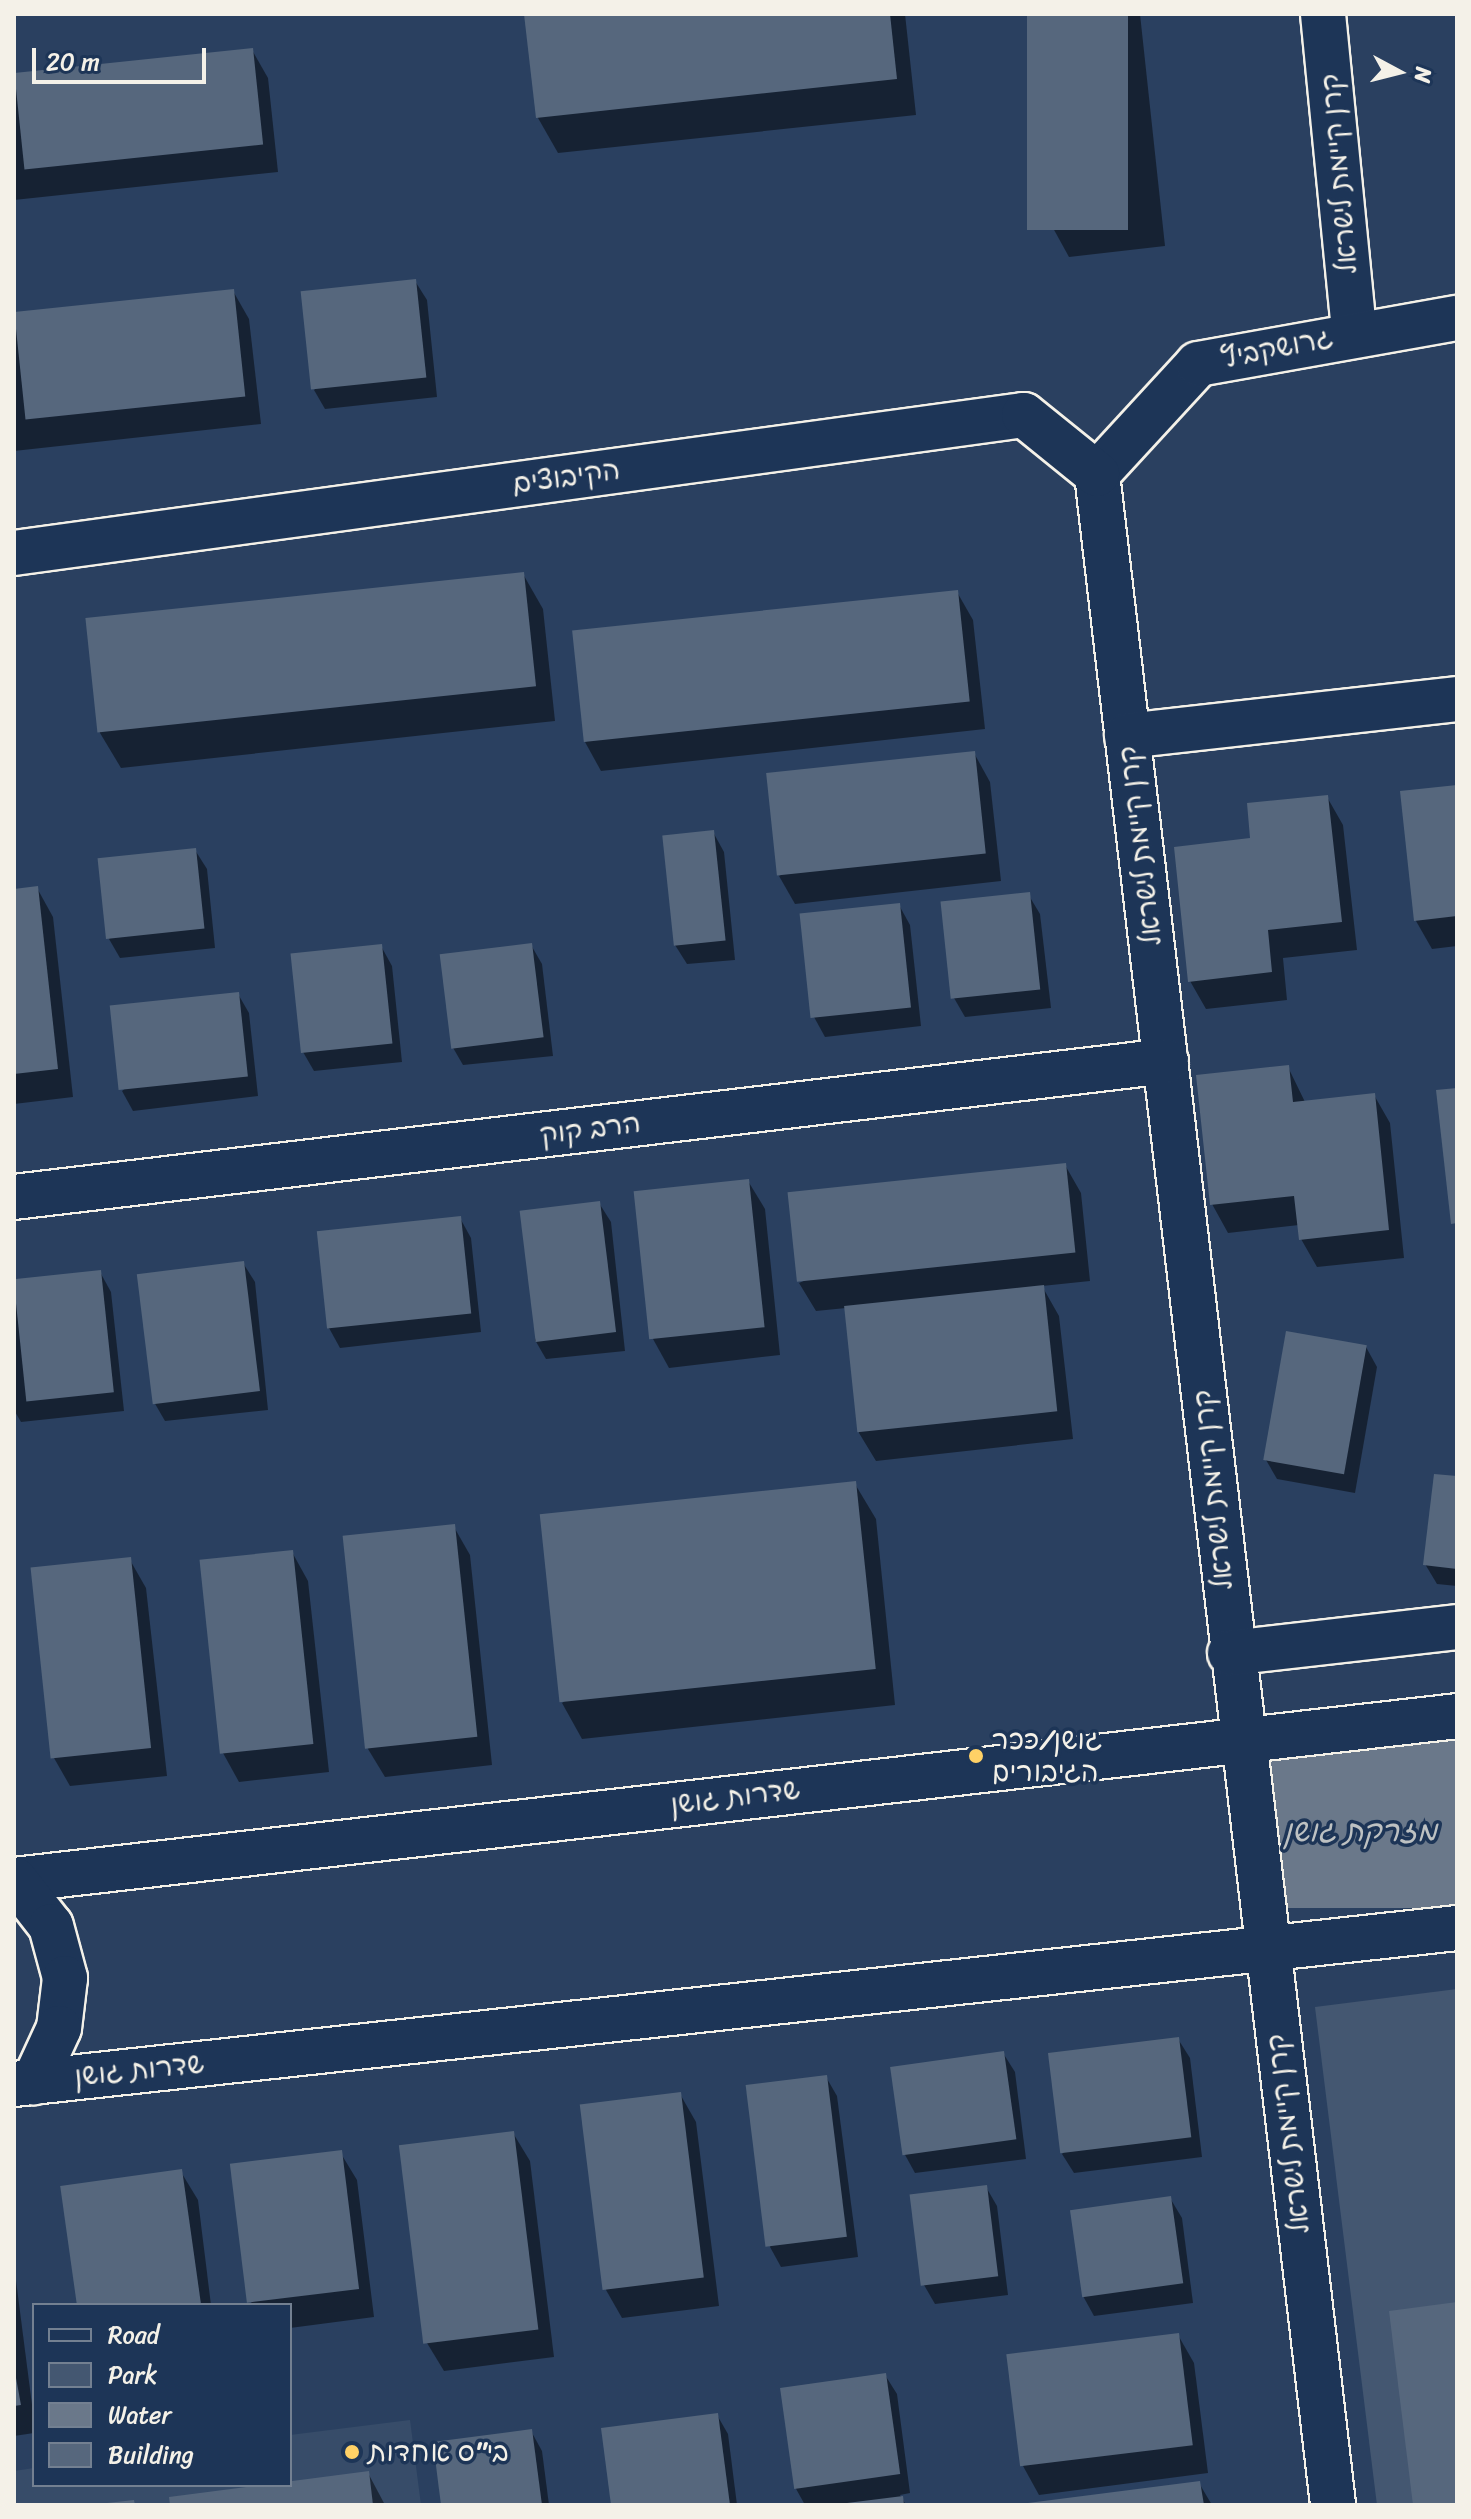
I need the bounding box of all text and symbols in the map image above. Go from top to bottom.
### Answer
scale bar [36,32,210,82]
north arrow [1359,32,1439,112]
text: 20 m [46,41,100,83]
text: N [1403,65,1444,85]
street label: קרן קיימת לישראל [1313,72,1365,276]
street label: גרושקביץ [1218,321,1336,375]
street label: הקיבוצים [510,453,622,501]
street label: קרן קיימת לישראל [1111,744,1169,948]
street label: הרב קוק [537,1106,643,1152]
street label: קרן קיימת לישראל [1186,1388,1240,1592]
place label: גושן/ככר הגיבורים [992,1723,1102,1789]
marker: גושן/ככר הגיבורים [967,1747,985,1765]
street label: שדרות גושן [668,1772,802,1822]
water label: מזרקת גושן [1283,1813,1437,1849]
street label: קרן קיימת לישראל [1259,2032,1317,2236]
street label: שדרות גושן [72,2046,206,2094]
legend [32,2303,292,2487]
text: Road [108,2314,159,2356]
text: Park [108,2354,157,2396]
text: Water [108,2394,171,2436]
text: Building [108,2434,194,2476]
place label: בי"ס אחדות [368,2435,509,2469]
marker: בי"ס אחדות [343,2443,361,2461]

